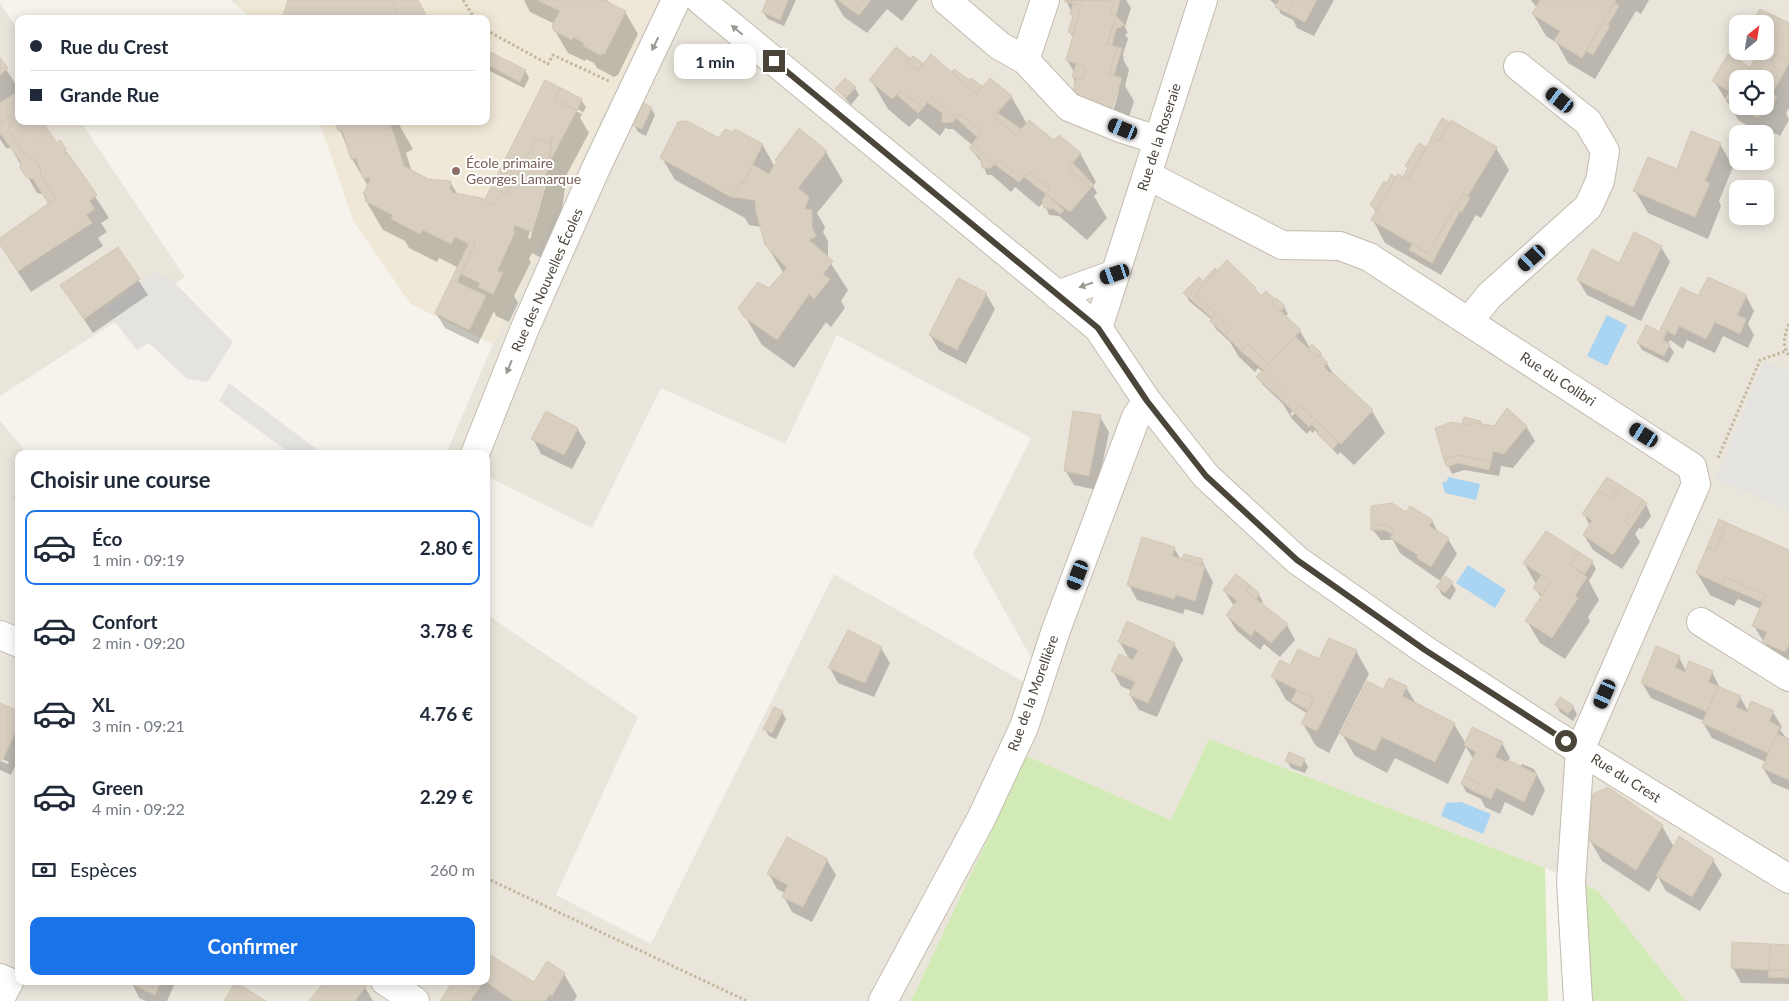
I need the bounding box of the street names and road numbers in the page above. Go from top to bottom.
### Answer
street label: Rue de la Roseraie [1133,81,1184,193]
street label: Rue des Nouvelles Écoles [507,205,586,354]
street label: Rue du Colibri [1517,348,1599,409]
street label: Rue de la Morellière [1004,632,1061,753]
street label: Rue du Crest [1588,749,1664,806]

